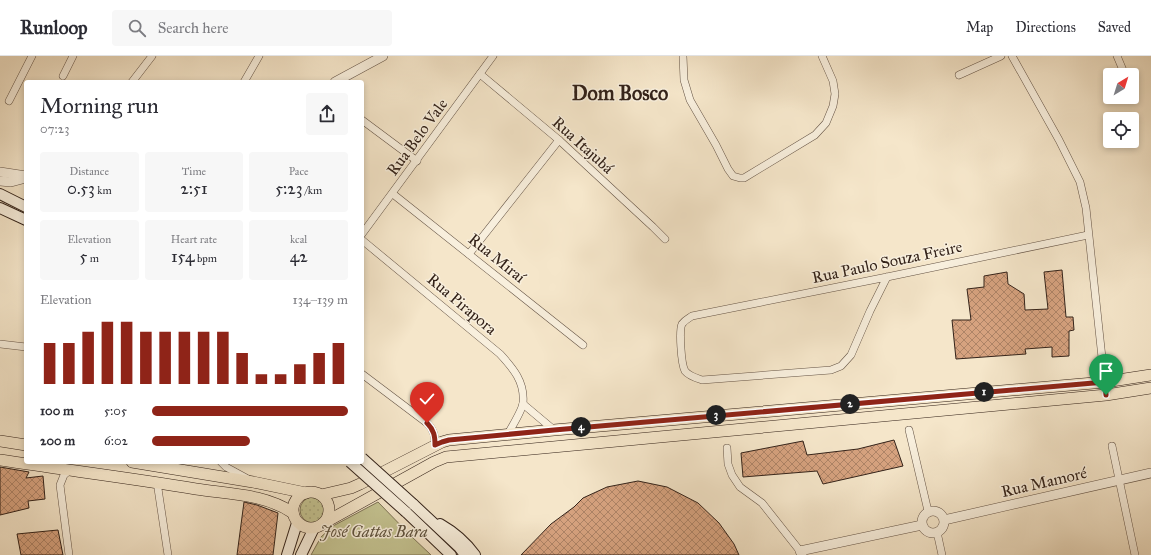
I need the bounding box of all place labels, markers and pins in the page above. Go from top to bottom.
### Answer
pin [1089,354,1123,395]
pin [410,382,444,423]
pin: 1 [974,382,994,402]
pin: 2 [840,394,860,414]
pin: 3 [706,405,726,425]
pin: 4 [571,417,591,437]

